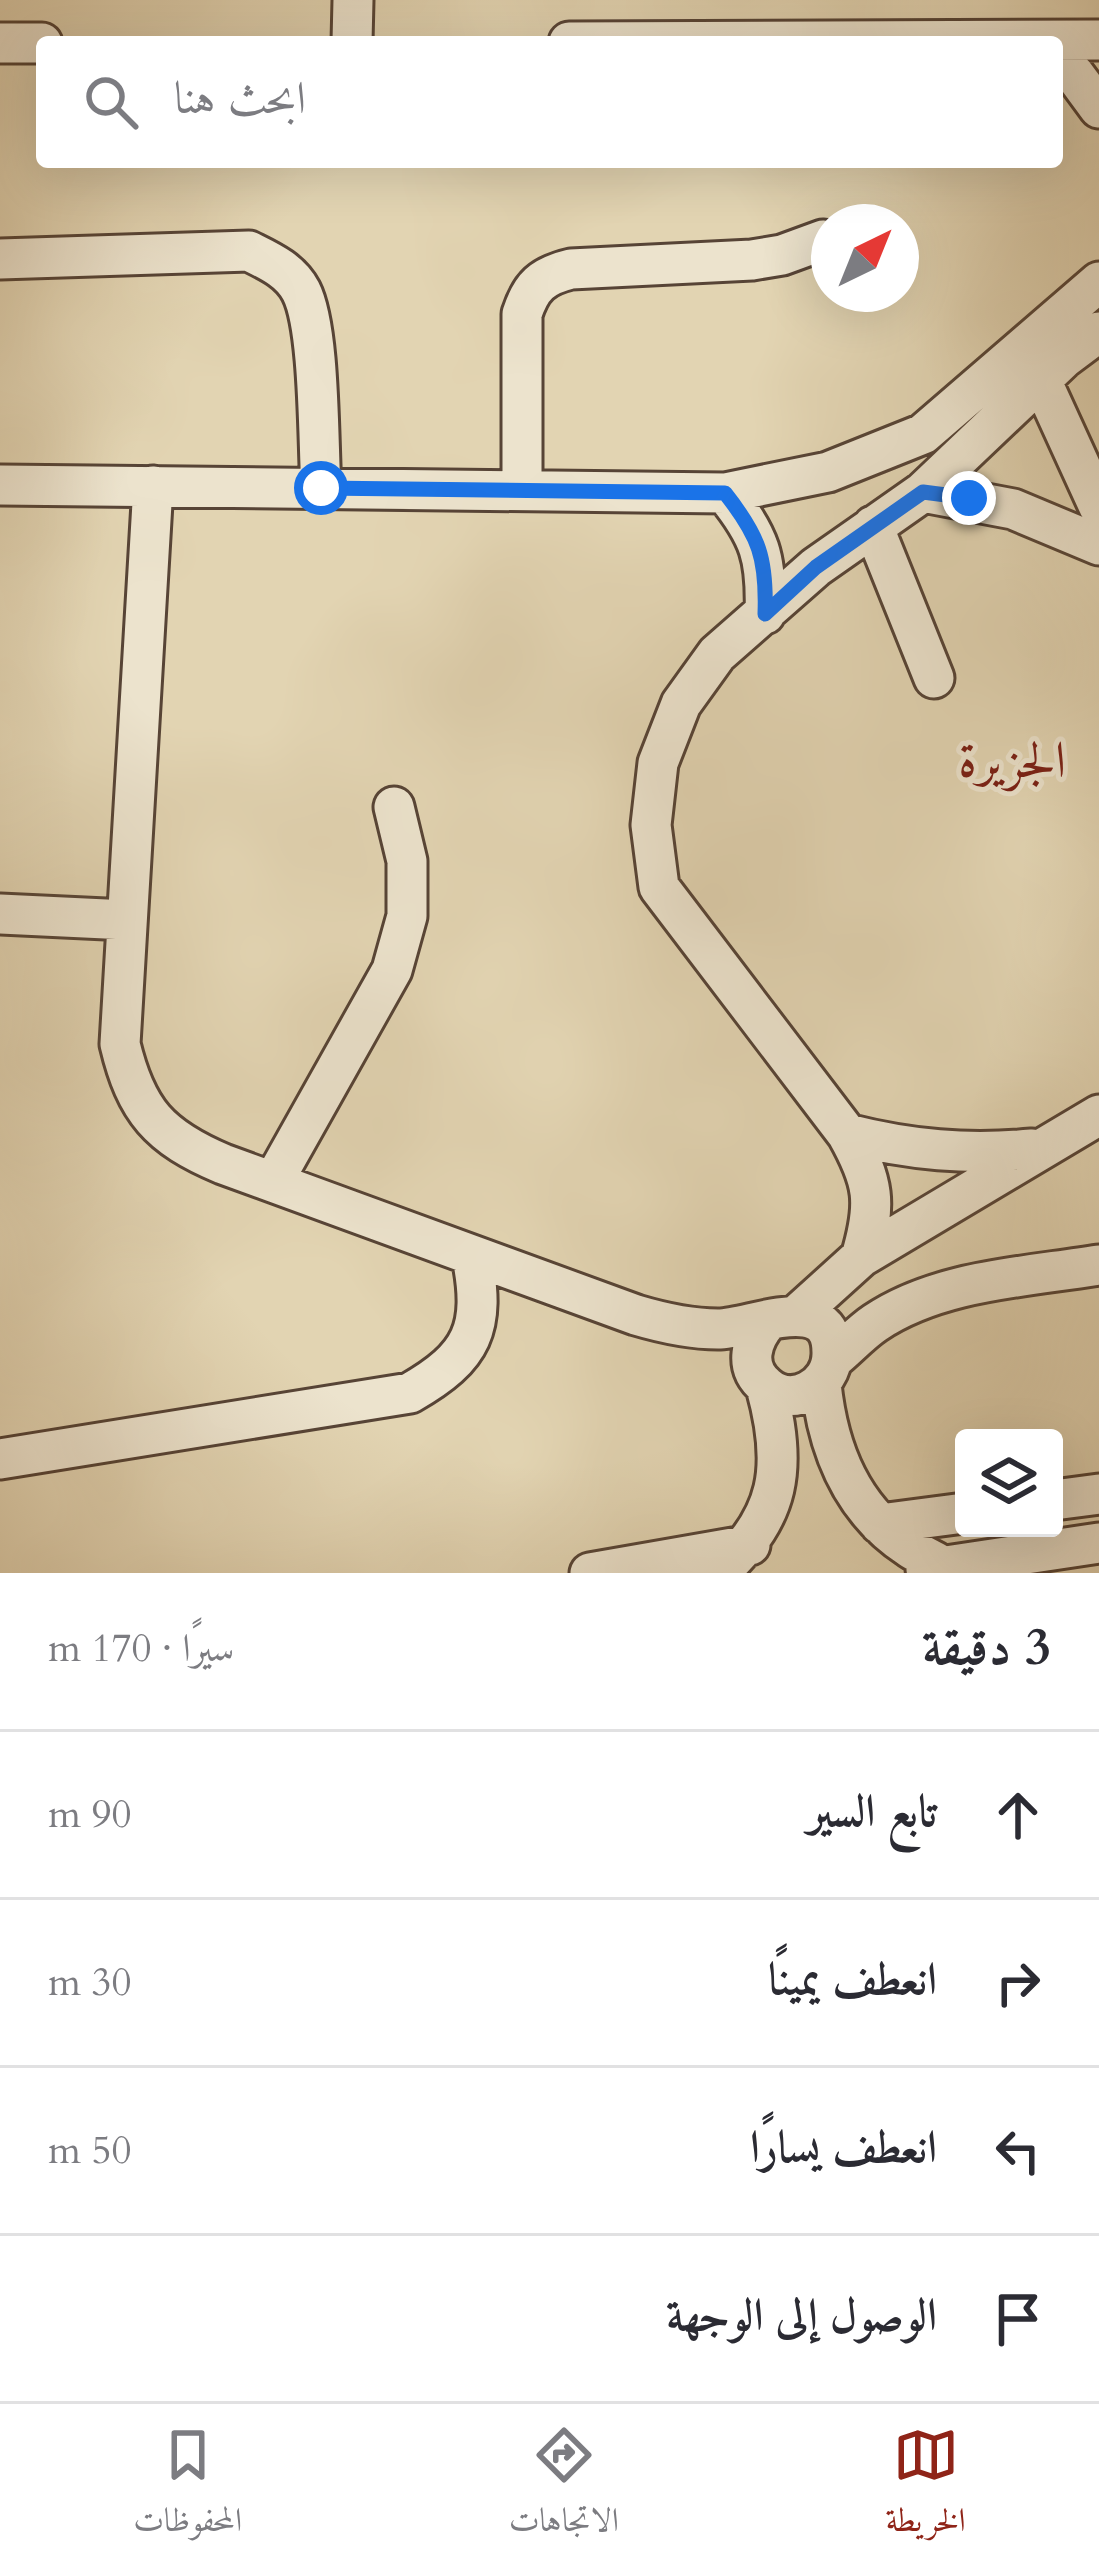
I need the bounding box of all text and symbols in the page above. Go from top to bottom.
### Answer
search box [36,36,1063,168]
text: ابحث هنا [174,68,306,129]
icon: search [78,69,144,135]
north arrow [811,204,919,312]
route start [294,461,348,515]
route end [942,471,996,525]
district label: الجزيرة [958,726,1066,796]
map controls [955,1429,1063,1537]
button: layers [955,1429,1063,1537]
text: 3 دقيقة [922,1613,1051,1683]
text: سيرًا · 170 m [48,1622,234,1675]
text: تابع السير [807,1781,937,1842]
icon: ahead [985,1782,1051,1848]
text: 90 m [48,1788,131,1841]
text: انعطف يمينًا [768,1949,937,2010]
icon: right [985,1950,1051,2016]
text: 30 m [48,1956,131,2009]
text: انعطف يسارًا [750,2117,937,2178]
icon: left [985,2118,1051,2184]
text: 50 m [48,2124,131,2177]
text: الوصول إلى الوجهة [666,2285,937,2346]
icon: arrive [985,2286,1051,2352]
tab: المحفوظات [133,2422,242,2552]
tab: الاتجاهات [509,2422,619,2552]
tab: الخريطة [885,2422,966,2552]

